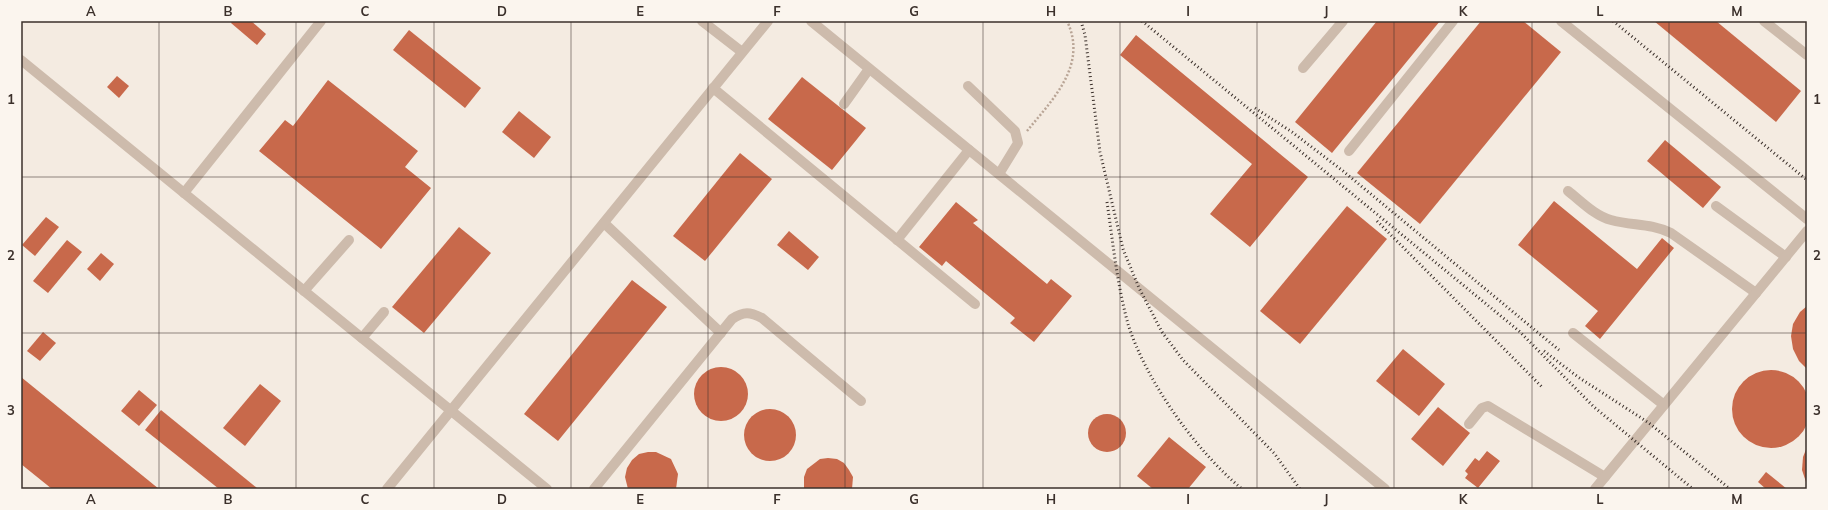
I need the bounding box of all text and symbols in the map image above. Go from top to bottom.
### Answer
text: A [86,3,96,19]
text: B [224,3,233,19]
text: C [361,3,370,19]
text: D [497,3,507,19]
text: E [636,3,644,19]
text: F [773,3,781,19]
text: G [909,3,919,19]
text: H [1046,3,1056,19]
text: I [1186,3,1190,19]
text: J [1324,3,1328,19]
text: K [1459,3,1469,19]
text: L [1596,3,1604,19]
text: M [1731,3,1743,19]
text: 1 [7,91,15,107]
text: 1 [1813,91,1821,107]
text: 2 [7,247,15,263]
text: 2 [1813,247,1821,263]
text: 3 [7,402,15,418]
text: 3 [1813,402,1821,418]
text: A [86,491,96,507]
text: B [224,491,233,507]
text: C [361,491,370,507]
text: D [497,491,507,507]
text: E [636,491,644,507]
text: F [773,491,781,507]
text: G [909,491,919,507]
text: H [1046,491,1056,507]
text: I [1186,491,1190,507]
text: J [1324,491,1328,507]
text: K [1459,491,1469,507]
text: L [1596,491,1604,507]
text: M [1731,491,1743,507]

